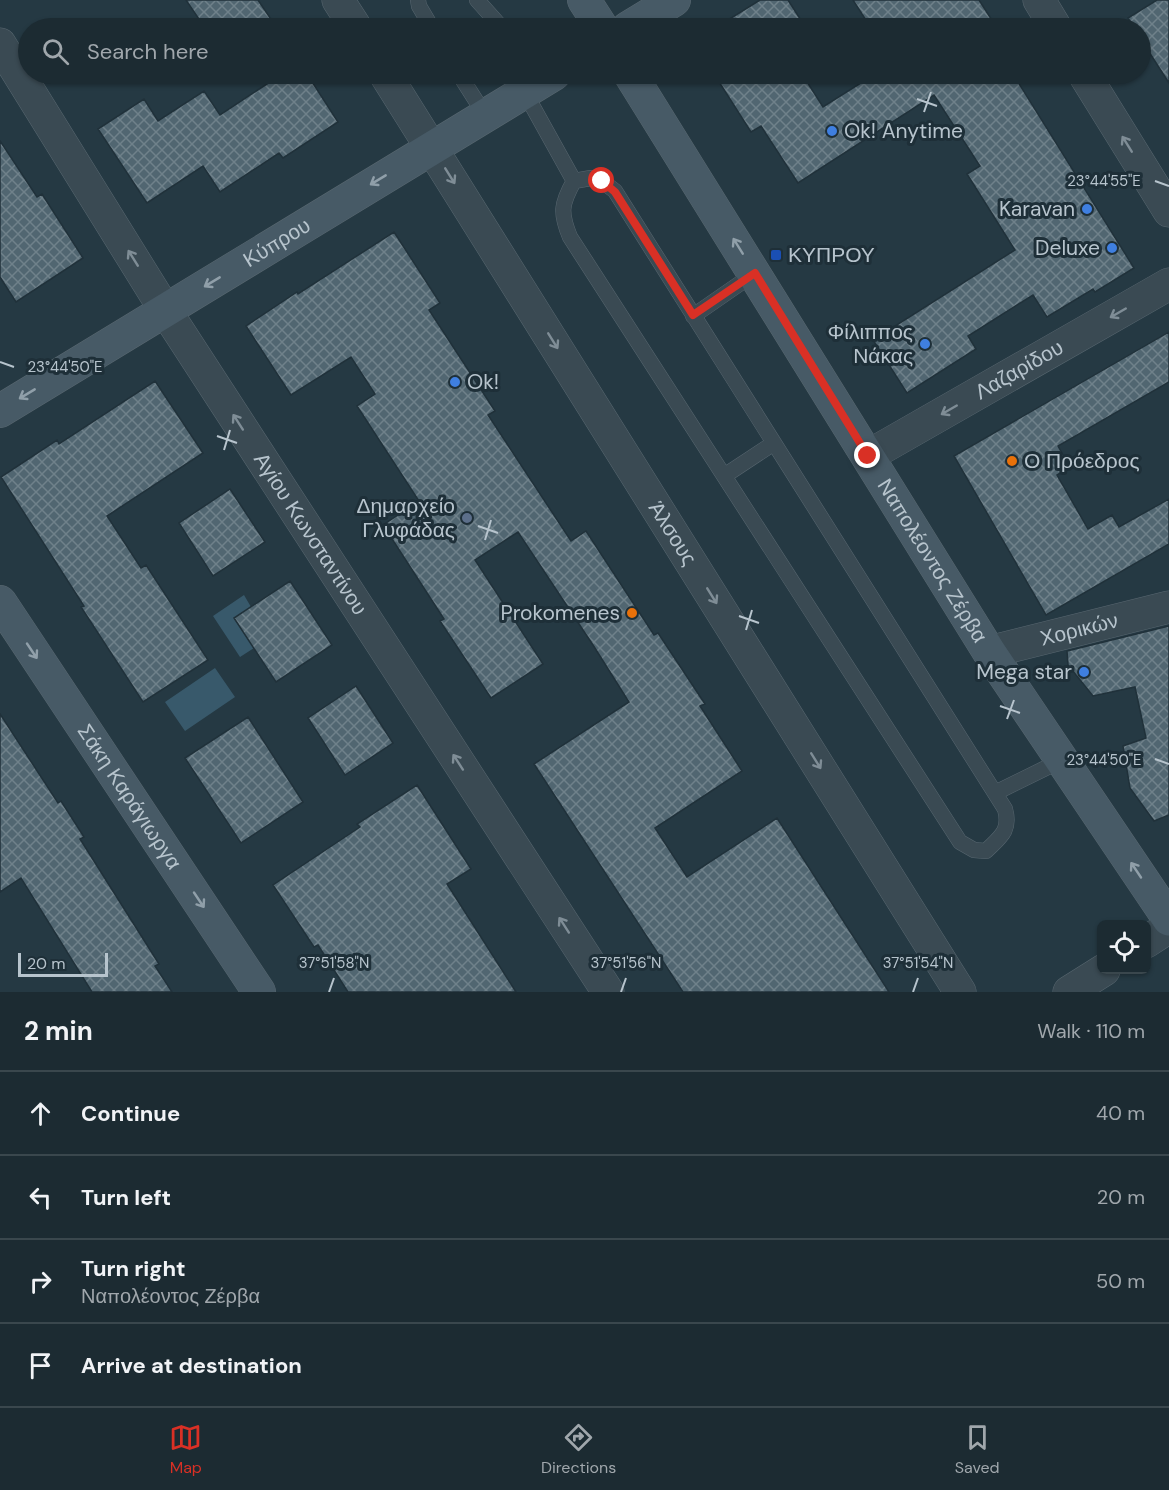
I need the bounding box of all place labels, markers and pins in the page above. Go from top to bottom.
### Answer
place label: Ok! Anytime [844,117,963,145]
marker: Ok! Anytime [825,124,839,138]
place label: Karavan [999,195,1075,223]
marker: Karavan [1080,202,1094,216]
place label: Deluxe [1035,234,1100,262]
place label: ΚΥΠΡΟΥ [788,241,875,269]
marker: Deluxe [1105,241,1119,255]
marker: ΚΥΠΡΟΥ [769,248,783,262]
place label: Φίλιππος Νάκας [827,318,913,370]
marker: Φίλιππος Νάκας [918,337,932,351]
place label: Ok! [467,368,499,396]
marker: Ok! [448,375,462,389]
place label: Ο Πρόεδρος [1024,447,1140,475]
marker: Ο Πρόεδρος [1005,454,1019,468]
place label: Δημαρχείο Γλυφάδας [356,492,455,544]
marker: Δημαρχείο Γλυφάδας [460,511,474,525]
place label: Prokomenes [501,599,620,627]
marker: Prokomenes [625,606,639,620]
place label: Mega star [976,658,1072,686]
marker: Mega star [1077,665,1091,679]

